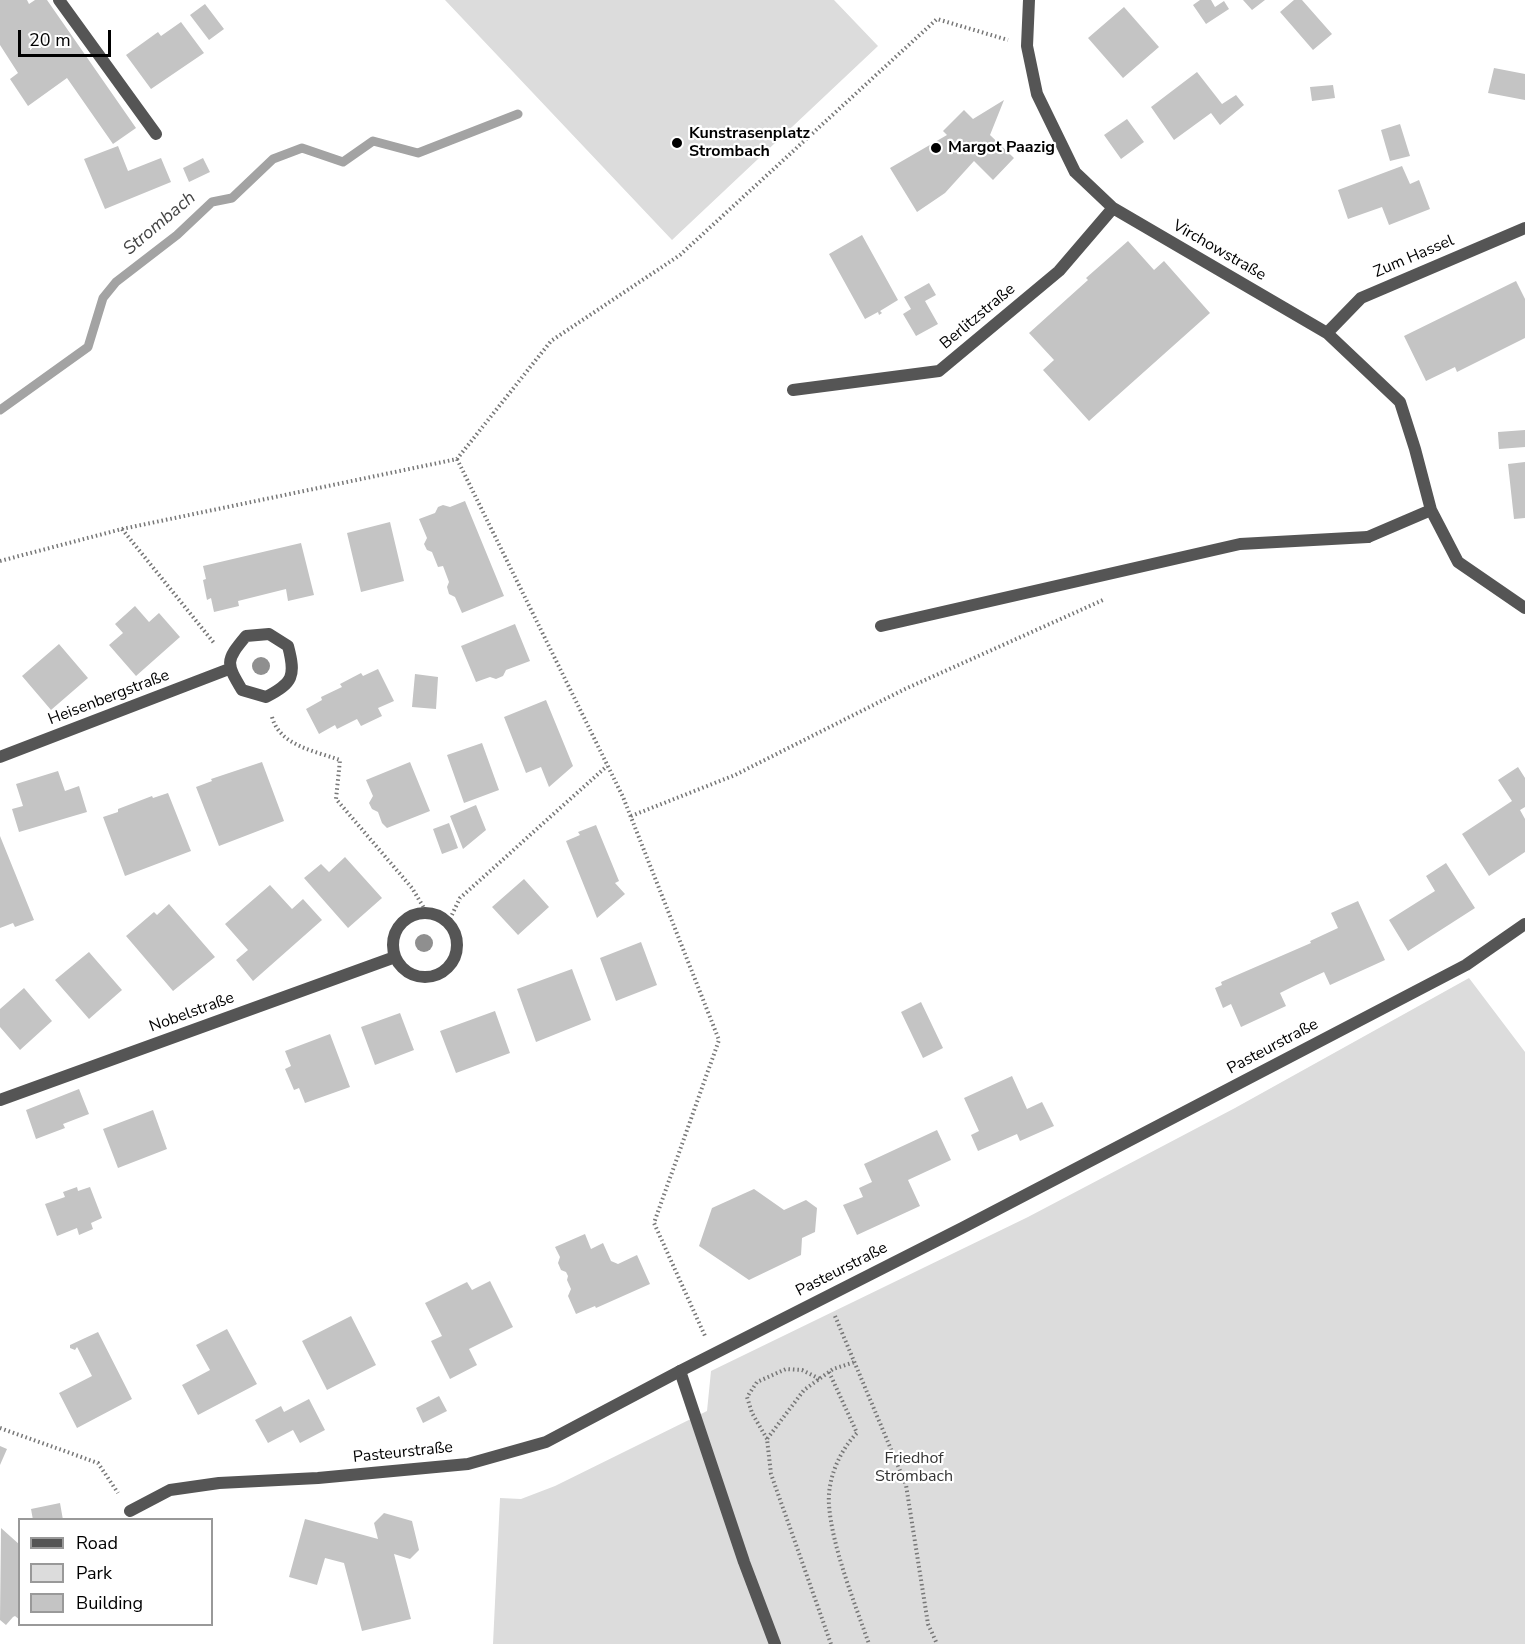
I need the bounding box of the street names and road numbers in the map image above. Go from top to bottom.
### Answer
street label: Virchowstraße [1169,217,1269,285]
street label: Zum Hassel [1371,231,1457,283]
street label: Berlitzstraße [937,280,1019,354]
street label: Heisenbergstraße [46,666,172,730]
street label: Nobelstraße [147,989,237,1037]
street label: Pasteurstraße [1224,1015,1322,1079]
street label: Pasteurstraße [793,1239,891,1301]
street label: Pasteurstraße [352,1438,454,1468]

